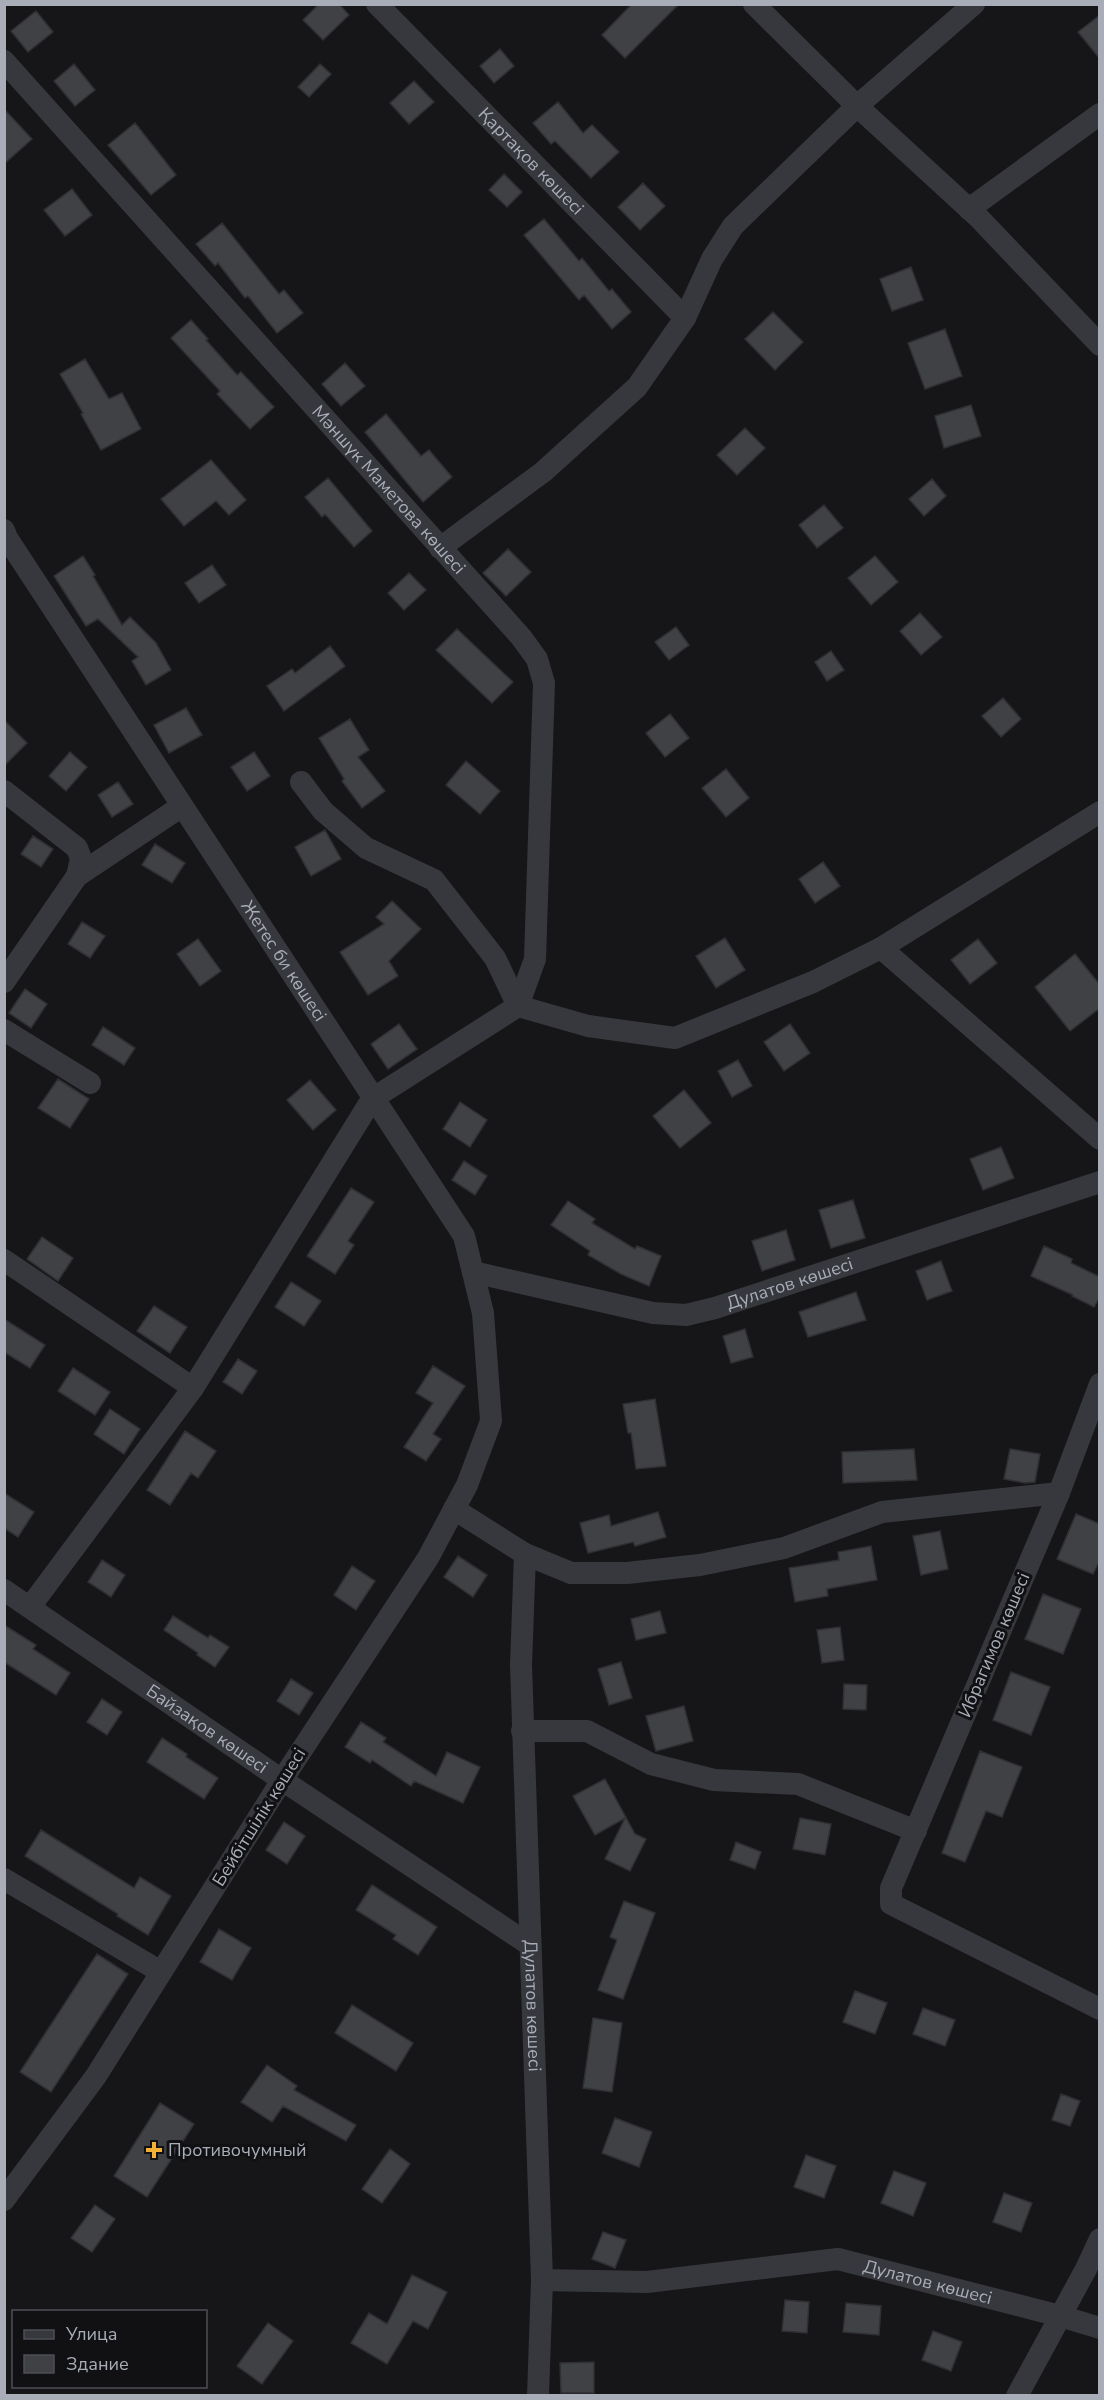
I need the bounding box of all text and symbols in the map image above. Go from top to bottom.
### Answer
street label: Қартақов көшесі [473,102,589,220]
street label: Мәншүк Маметова көшесі [307,400,471,579]
street label: Жетес би көшесі [235,896,332,1026]
street label: Дулатов көшесі [723,1252,856,1316]
street label: Ибрагимов көшесі [953,1569,1035,1721]
street label: Байзақов көшесі [142,1679,273,1779]
street label: Бейбітшілік көшесі [207,1743,311,1891]
street label: Дулатов көшесі [518,1939,547,2072]
place label: Противочумный [168,2138,306,2162]
marker: Противочумный [145,2141,163,2159]
street label: Дулатов көшесі [861,2254,995,2310]
legend [12,2310,207,2388]
text: Улица [65,2322,117,2346]
text: Здание [66,2352,129,2376]

